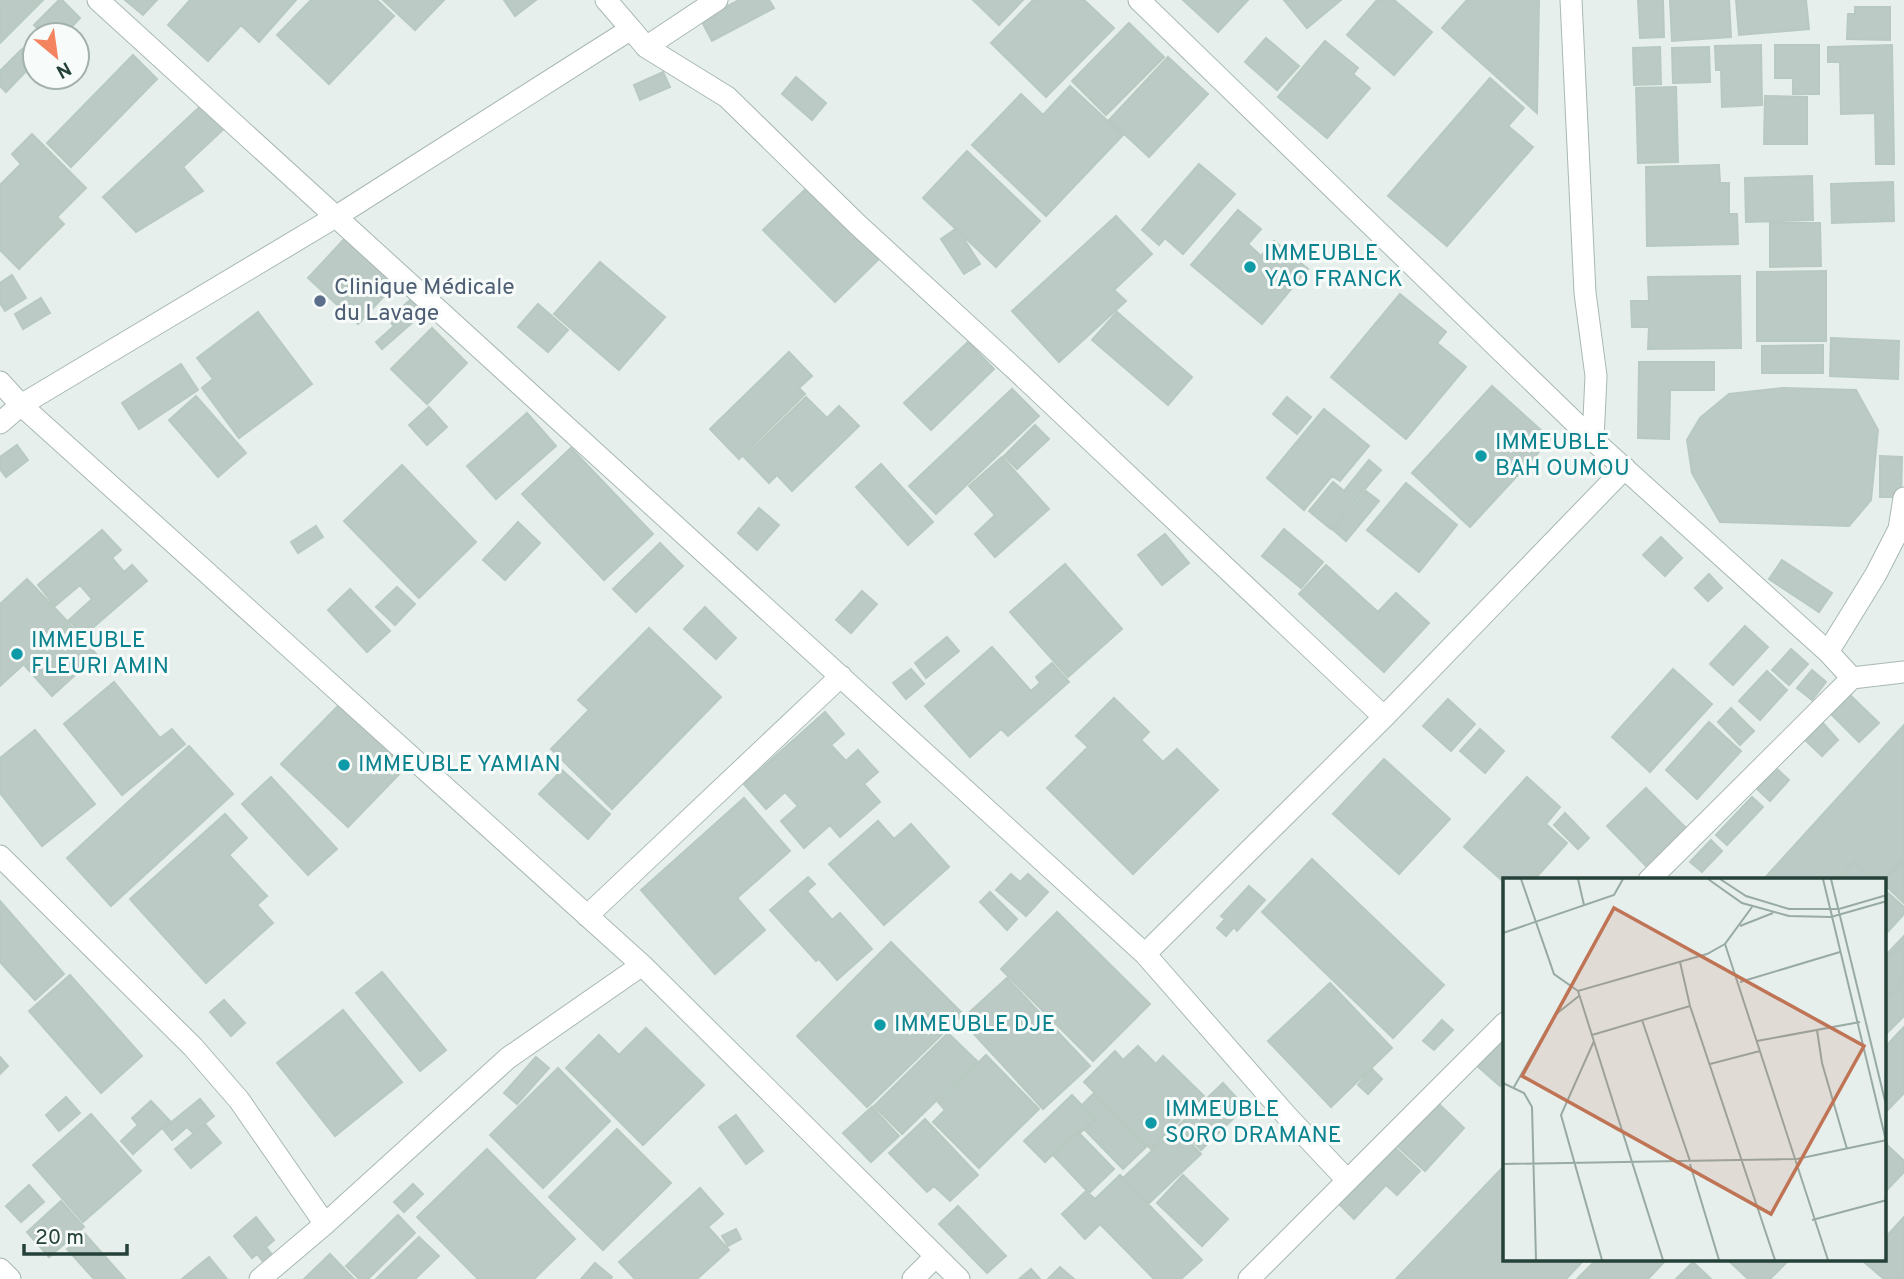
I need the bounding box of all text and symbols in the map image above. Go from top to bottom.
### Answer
north arrow [21,21,91,91]
text: N [51,55,75,83]
place label: IMMEUBLE YAO FRANCK [1264,240,1403,295]
marker: IMMEUBLE YAO FRANCK [1242,259,1258,275]
place label: Clinique Médicale du Lavage [334,274,515,329]
marker: Clinique Médicale du Lavage [312,293,328,309]
place label: IMMEUBLE BAH OUMOU [1495,429,1630,484]
marker: IMMEUBLE BAH OUMOU [1473,448,1489,464]
place label: IMMEUBLE FLEURI AMIN [31,627,169,682]
marker: IMMEUBLE FLEURI AMIN [9,646,25,662]
place label: IMMEUBLE YAMIAN [358,751,561,780]
marker: IMMEUBLE YAMIAN [336,757,352,773]
inset map [1503,878,1886,1262]
place label: IMMEUBLE DJE [894,1011,1055,1040]
marker: IMMEUBLE DJE [872,1017,888,1033]
place label: IMMEUBLE SORO DRAMANE [1165,1096,1342,1151]
marker: IMMEUBLE SORO DRAMANE [1143,1115,1159,1131]
scale bar [24,1212,128,1256]
text: 20 m [35,1225,84,1252]

